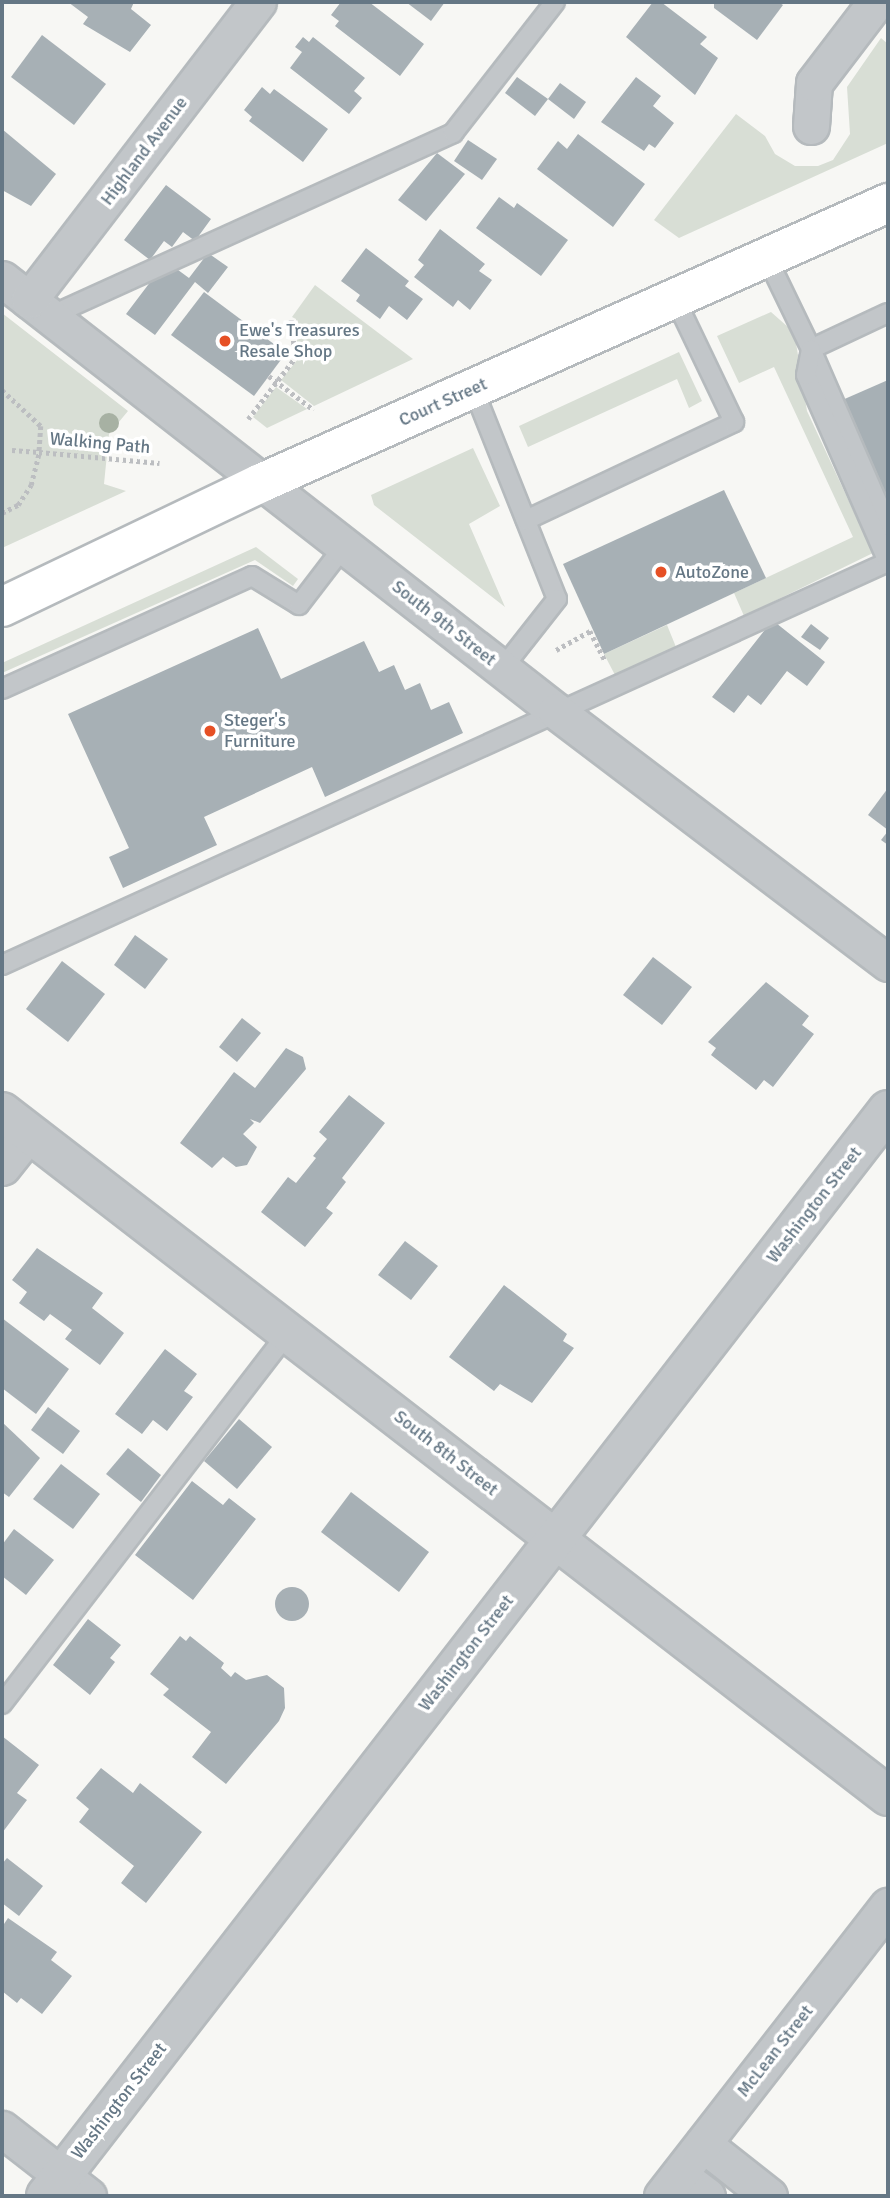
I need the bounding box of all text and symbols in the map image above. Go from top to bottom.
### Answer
street label: Highland Avenue [96,92,192,210]
place label: Ewe's Treasures Resale Shop [239,320,360,362]
marker: Ewe's Treasures Resale Shop [217,333,233,349]
street label: Court Street [396,373,490,431]
street label: Walking Path [49,428,151,458]
place label: AutoZone [675,561,749,583]
marker: AutoZone [653,564,669,580]
street label: South 9th Street [388,576,500,670]
place label: Steger's Furniture [224,710,295,752]
marker: Steger's Furniture [202,723,218,739]
street label: Washington Street [762,1142,866,1268]
street label: South 8th Street [390,1406,502,1500]
street label: Washington Street [414,1590,518,1716]
street label: McLean Street [732,2001,818,2101]
street label: Washington Street [67,2038,171,2164]

